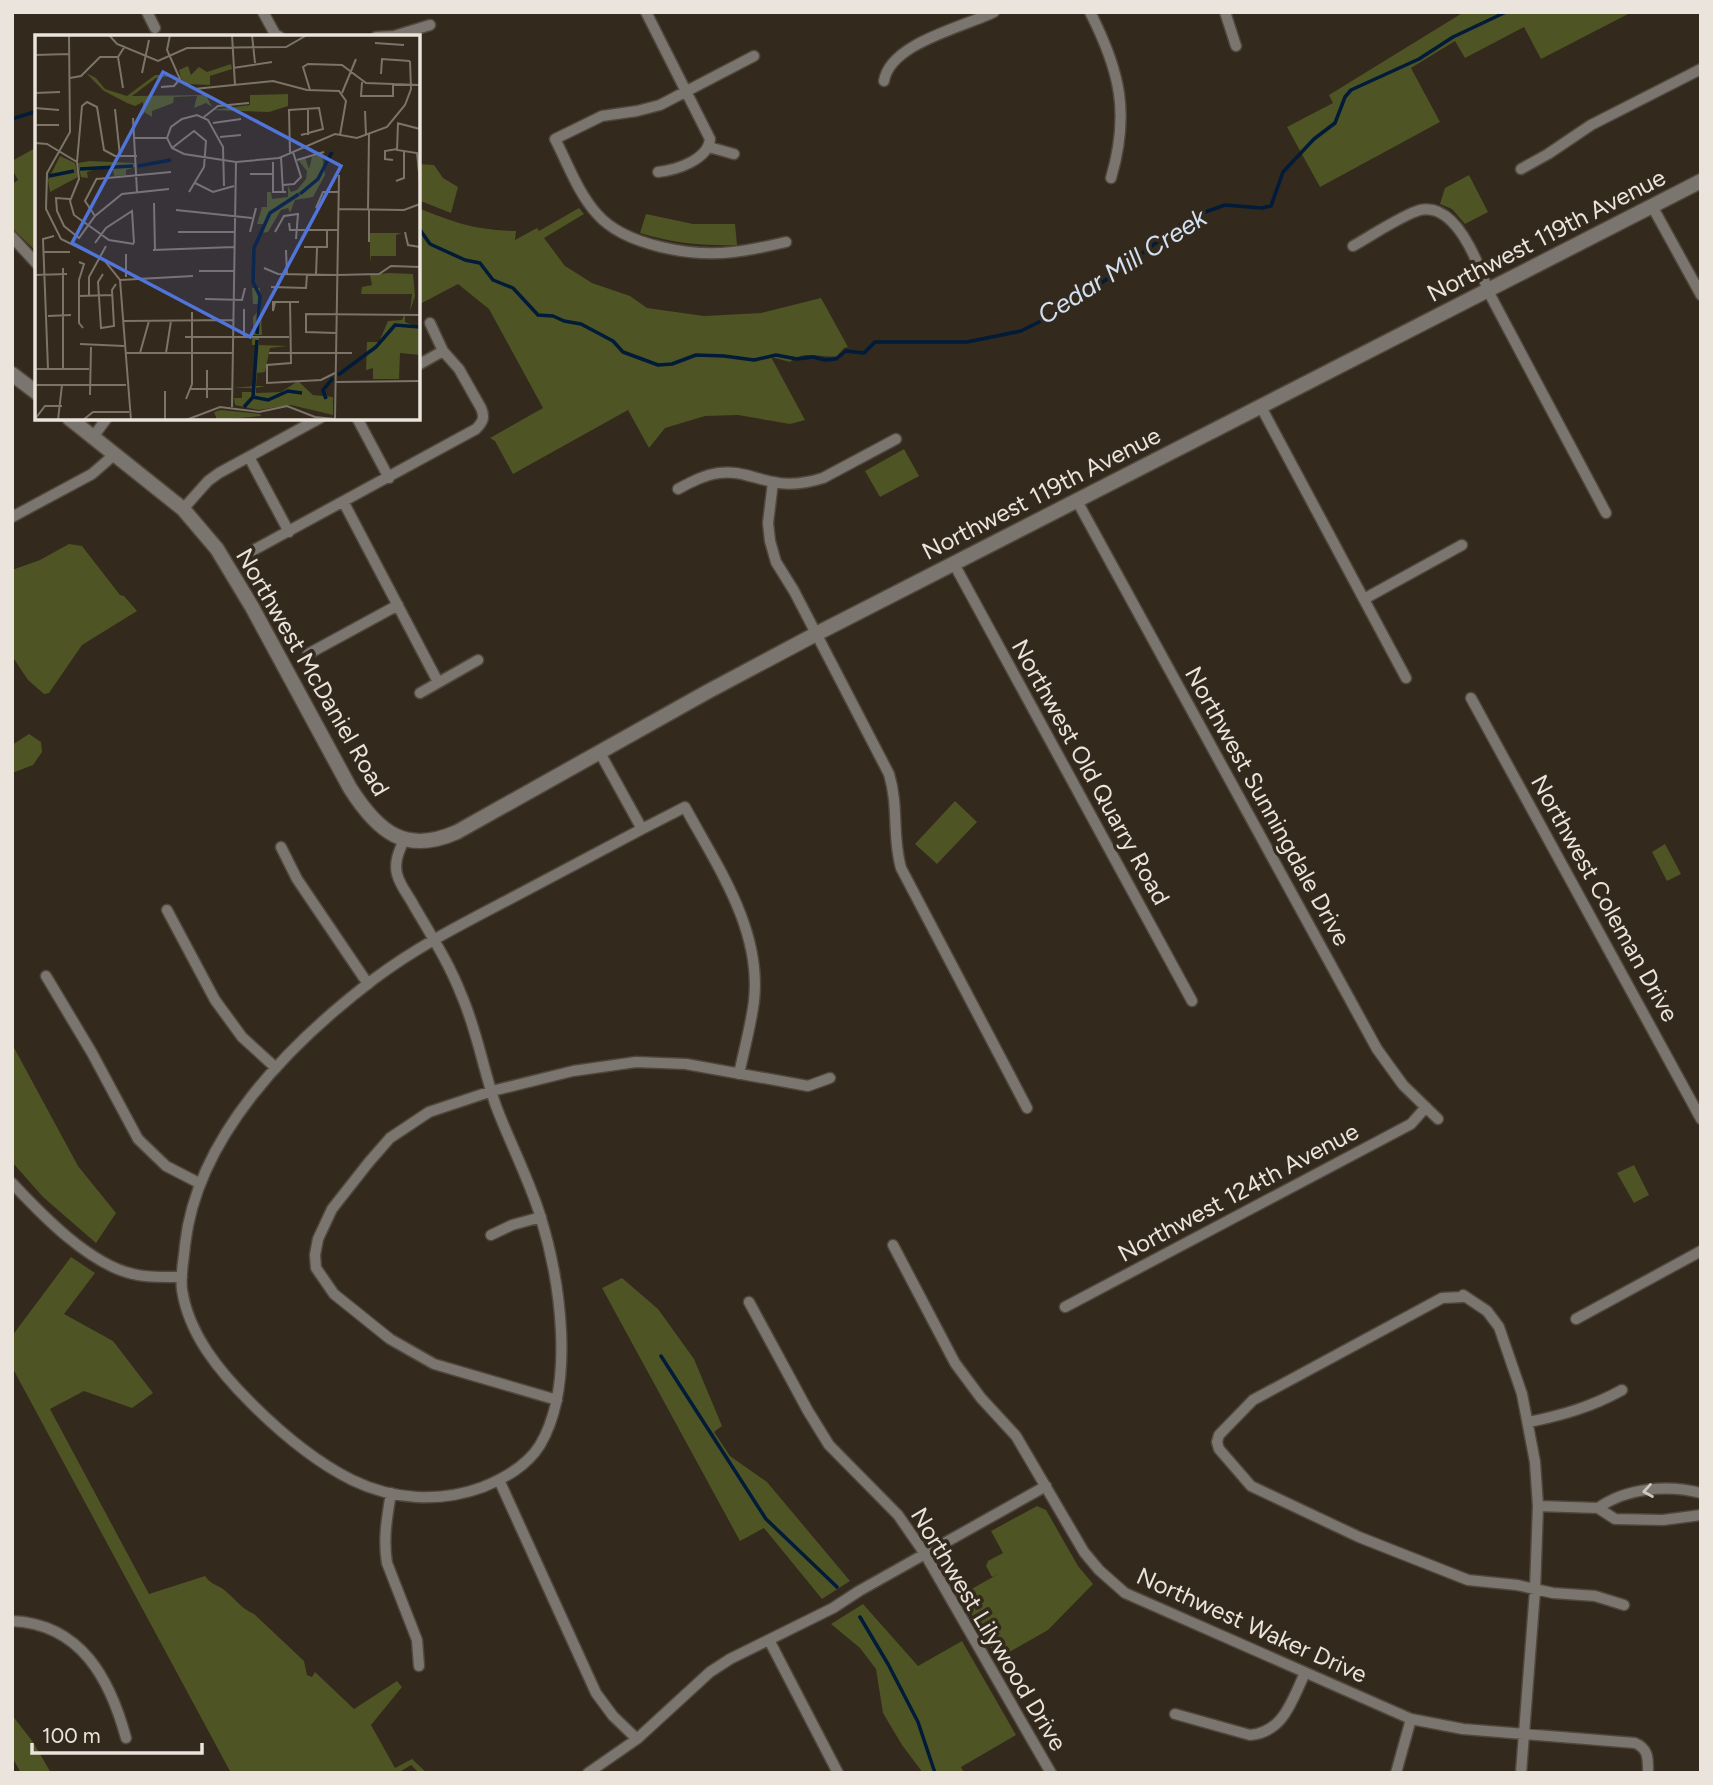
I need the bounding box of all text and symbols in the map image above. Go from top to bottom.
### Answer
inset map [35,35,420,420]
street label: Northwest 119th Avenue [1422,162,1670,308]
water label: Cedar Mill Creek [1031,200,1214,331]
street label: Northwest 119th Avenue [917,420,1165,566]
street label: Northwest McDaniel Road [230,543,396,801]
street label: Northwest Old Quarry Road [1006,634,1176,910]
street label: Northwest Sunningdale Drive [1179,661,1357,951]
street label: Northwest Coleman Drive [1525,769,1685,1027]
street label: Northwest 124th Avenue [1113,1116,1363,1268]
one-way arrow [1642,1483,1654,1498]
street label: Northwest Lilywood Drive [905,1502,1073,1756]
street label: Northwest Waker Drive [1132,1561,1372,1689]
scale bar [32,1712,201,1756]
text: 100 m [42,1723,101,1748]

